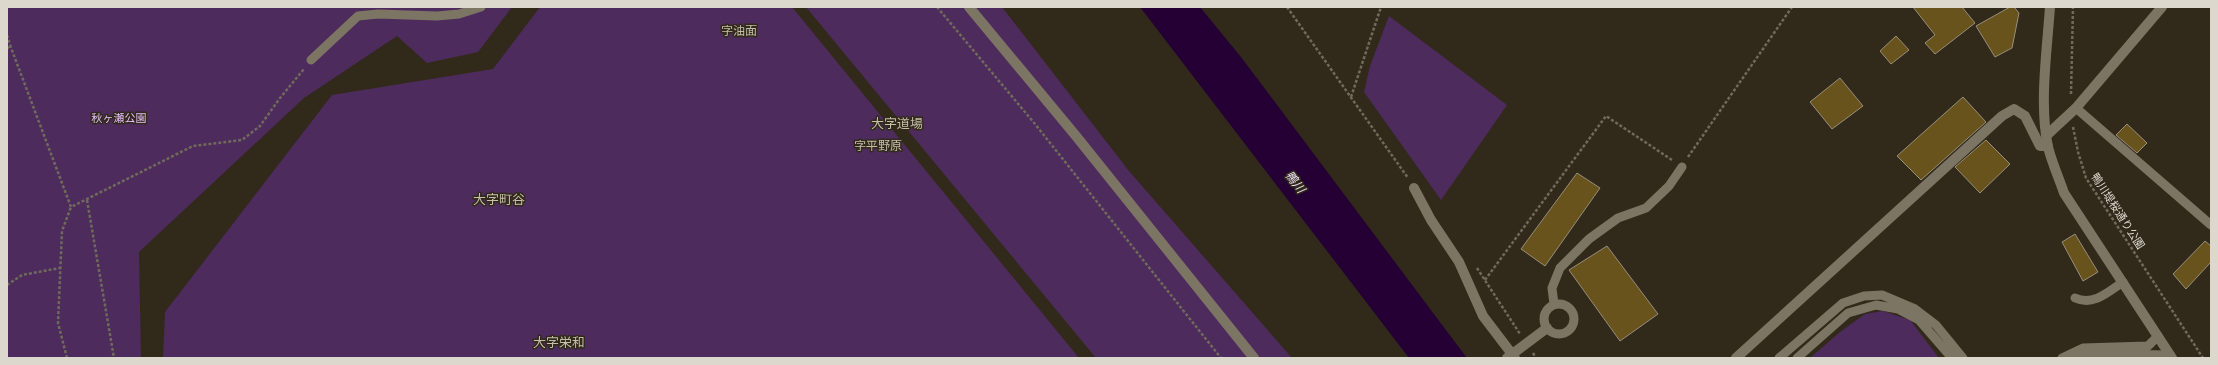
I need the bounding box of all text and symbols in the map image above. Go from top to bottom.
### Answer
district label: 字油面 [721,23,757,39]
park label: 秋ヶ瀬公園 [92,111,147,126]
district label: 大字道場 [871,115,923,133]
district label: 字平野原 [854,138,902,154]
water label: 鴨川 [1281,168,1310,198]
street label: 鴨川堤桜通り公園 [2087,170,2148,252]
district label: 大字町谷 [473,191,525,209]
district label: 大字栄和 [533,334,585,352]

